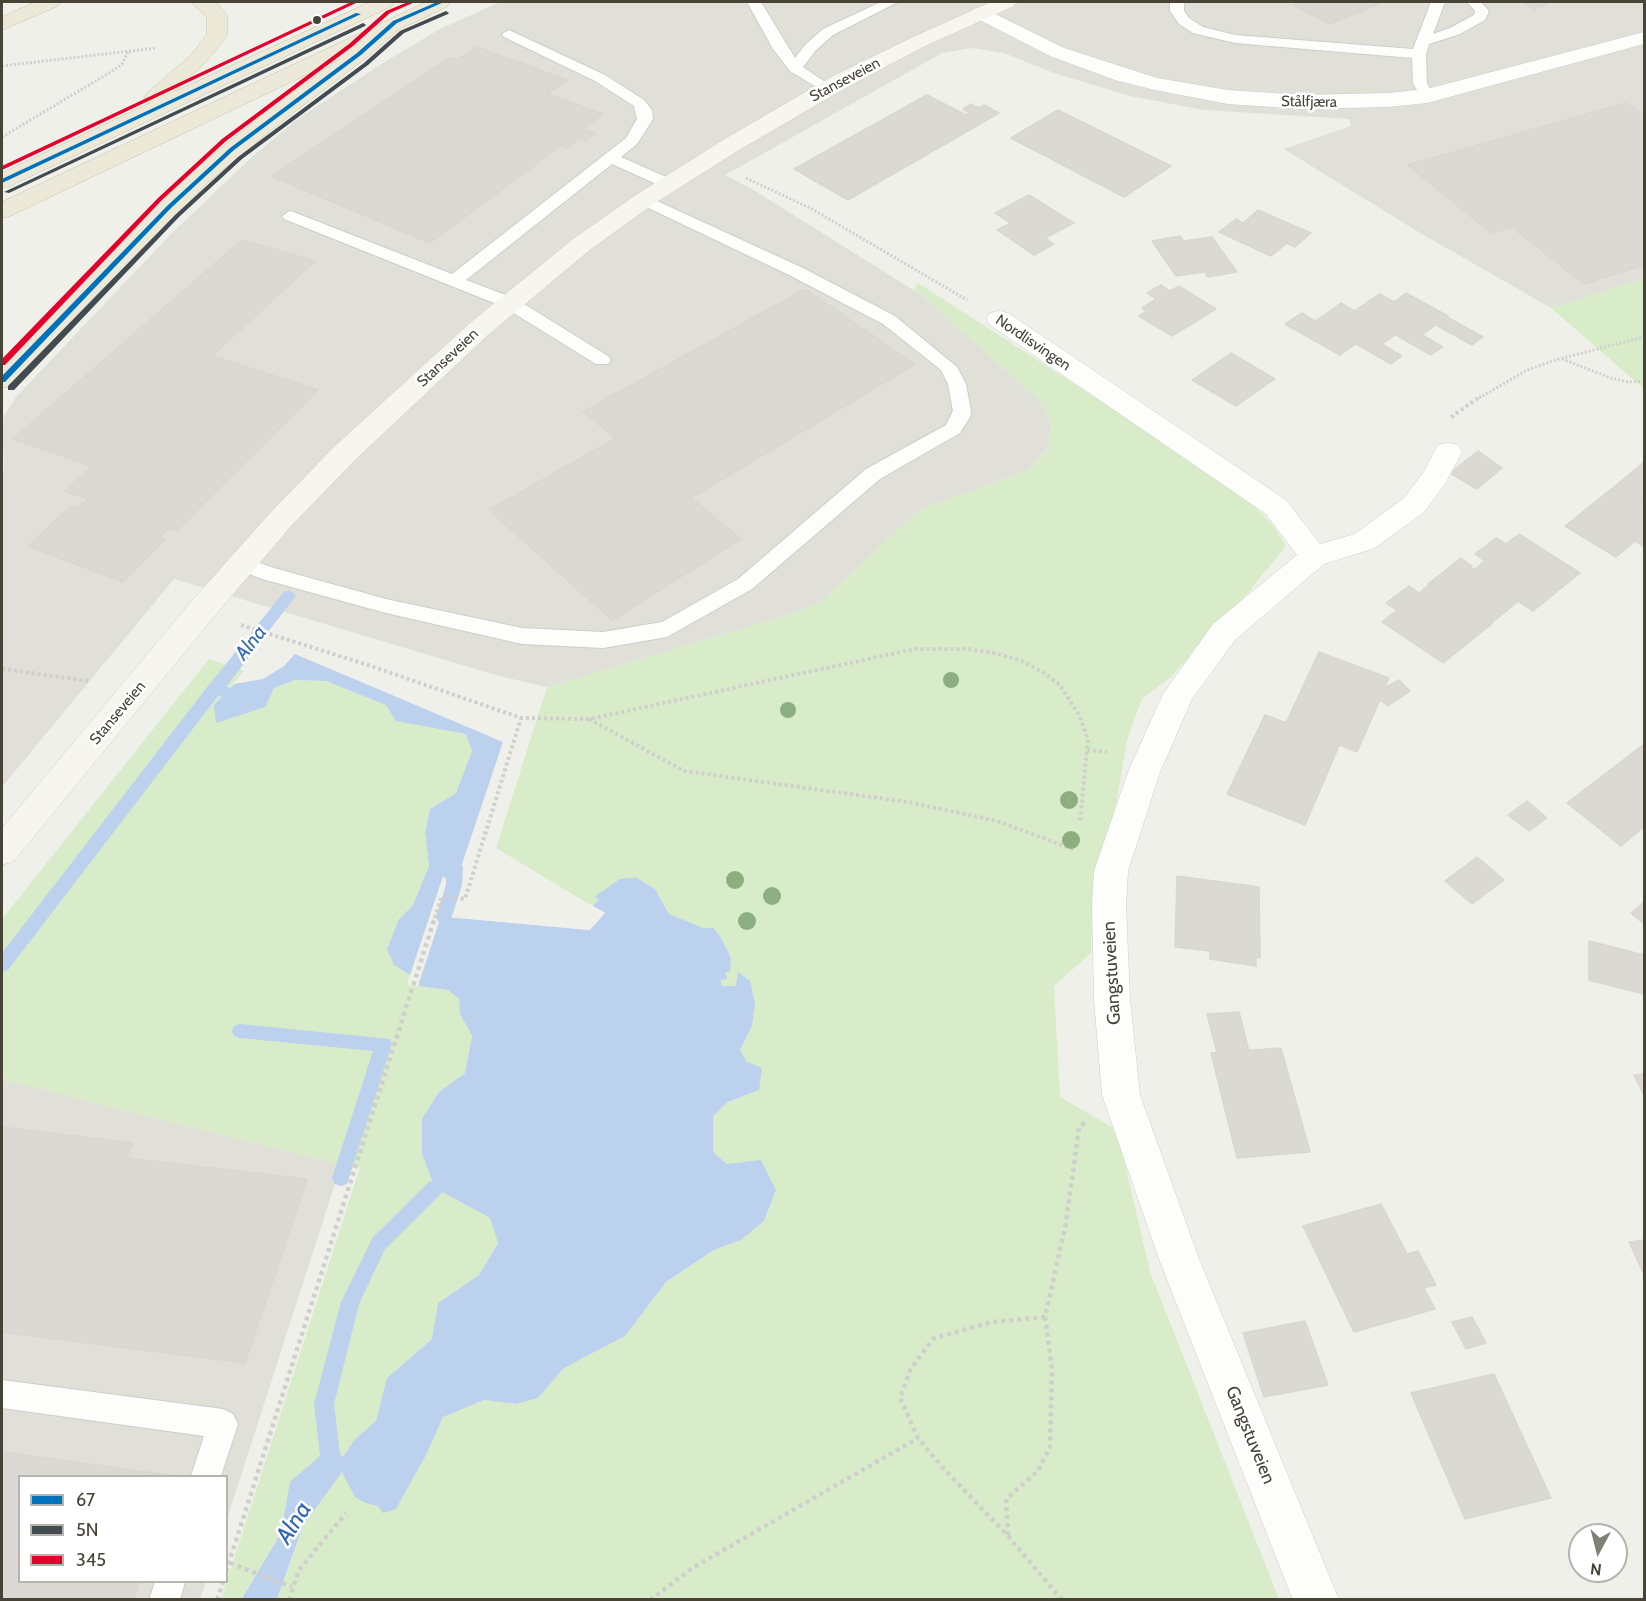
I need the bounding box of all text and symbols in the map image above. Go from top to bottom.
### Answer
unlabelled marker [311,14,323,26]
street label: Stanseveien [807,54,883,106]
street label: Stålfjæra [1281,93,1337,111]
street label: Nordlisvingen [992,311,1074,375]
street label: Stanseveien [414,325,482,391]
water label: Alna [230,621,272,665]
street label: Stanseveien [86,678,150,748]
street label: Gangstuveien [1099,921,1125,1025]
street label: Gangstuveien [1221,1383,1279,1487]
legend [18,1475,228,1583]
text: 67 [76,1489,95,1511]
water label: Alna [270,1497,318,1549]
text: 5N [76,1519,98,1541]
north arrow [1568,1523,1628,1583]
text: 345 [76,1549,106,1571]
text: N [1589,1559,1603,1579]

